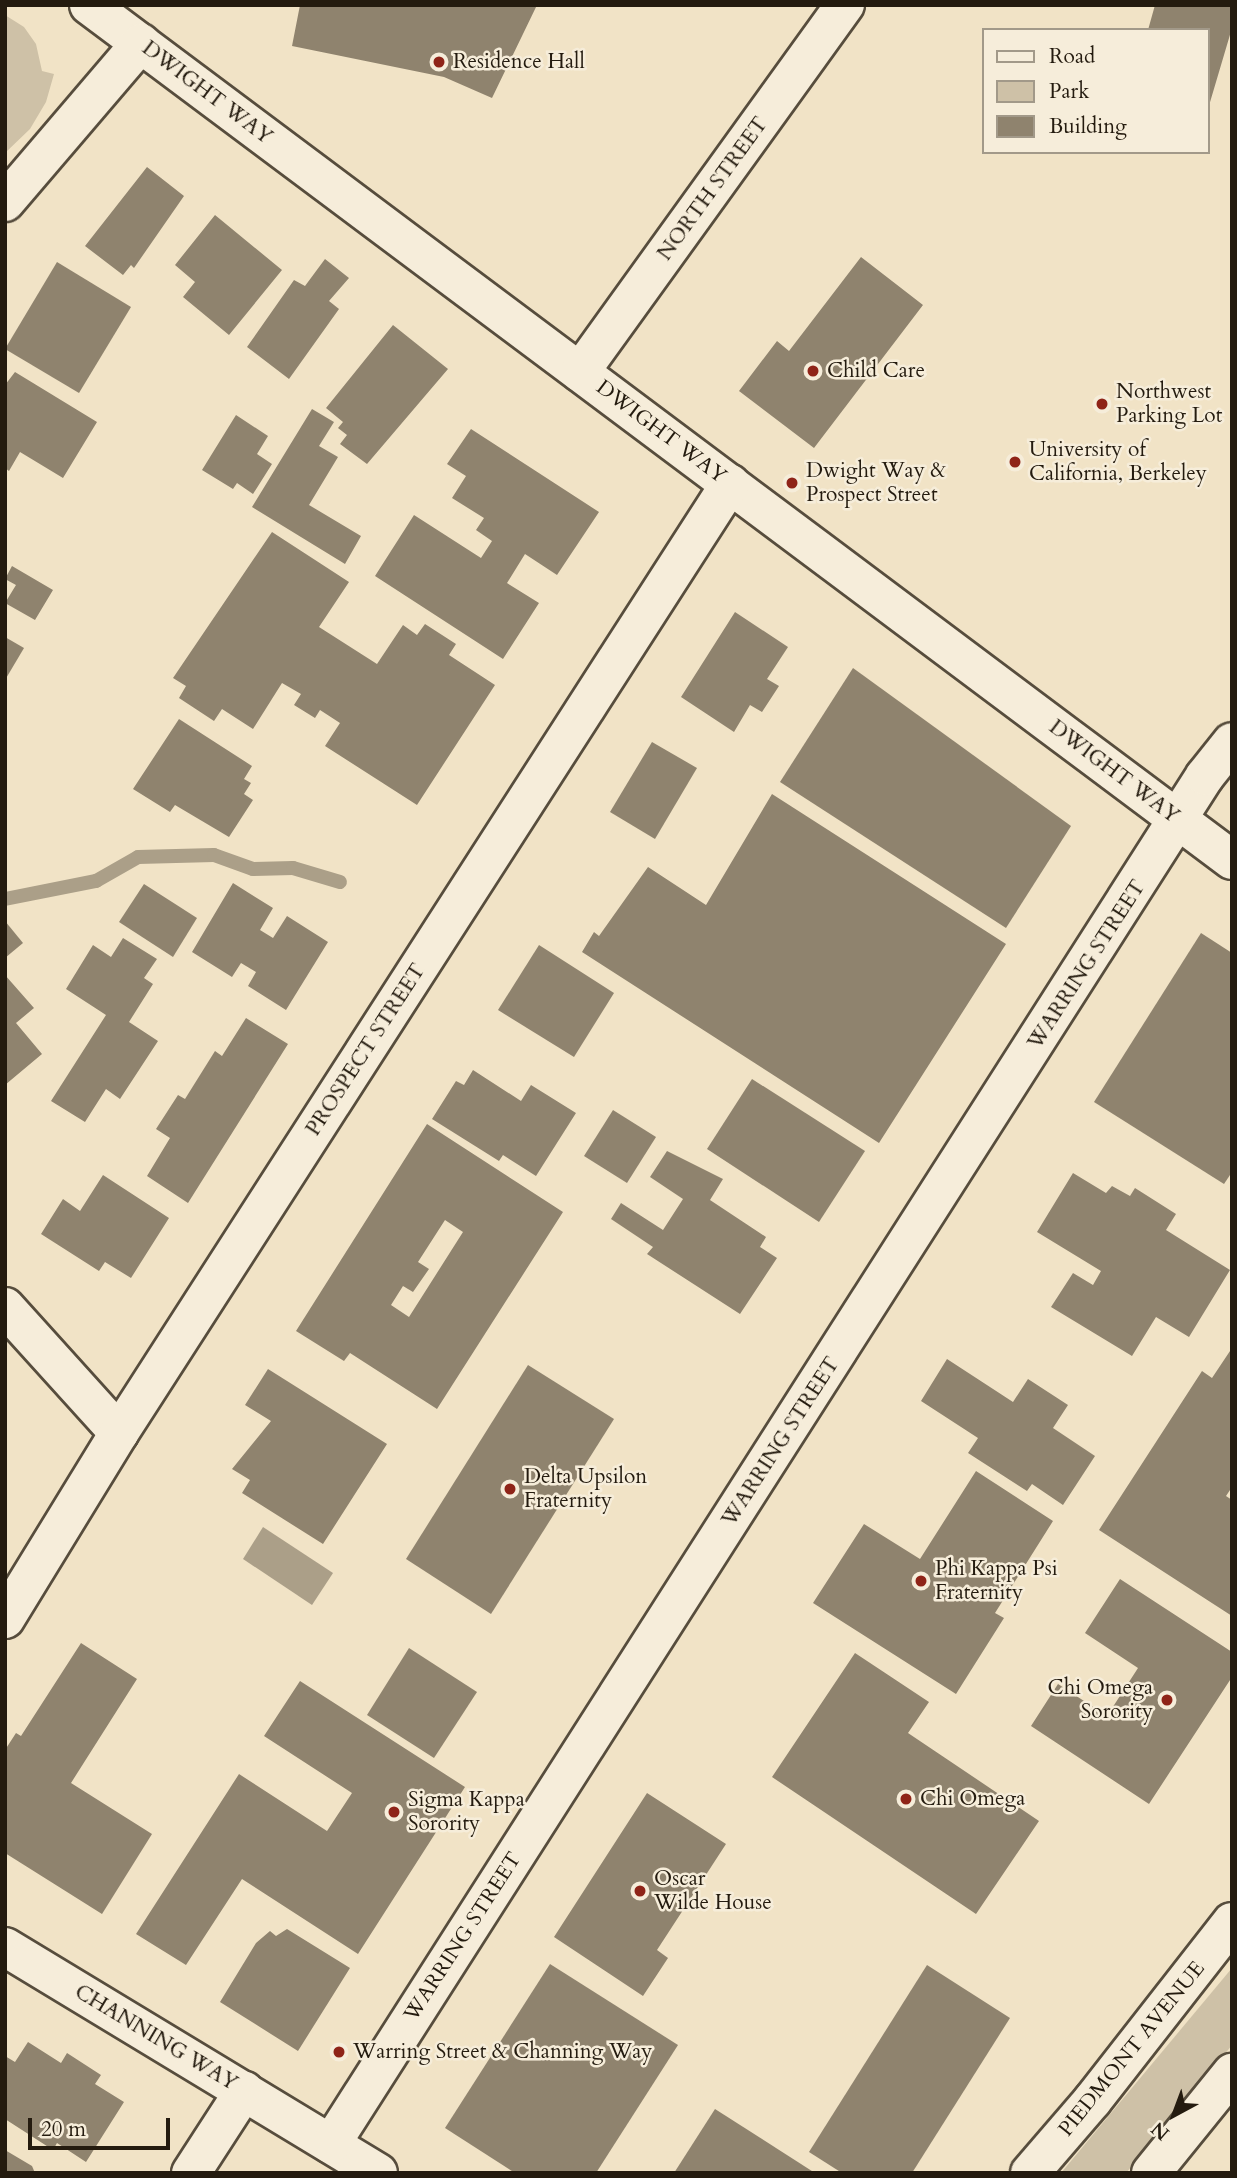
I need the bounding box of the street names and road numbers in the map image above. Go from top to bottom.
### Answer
street label: DWIGHT WAY [137,36,277,150]
street label: NORTH STREET [653,112,773,266]
street label: DWIGHT WAY [591,375,731,489]
street label: DWIGHT WAY [1044,715,1184,829]
street label: WARRING STREET [1023,876,1151,1054]
street label: PROSPECT STREET [301,959,431,1141]
street label: WARRING STREET [717,1353,845,1531]
street label: WARRING STREET [399,1848,527,2026]
street label: PIEDMONT AVENUE [1054,1956,1210,2142]
street label: CHANNING WAY [70,1979,242,2097]

